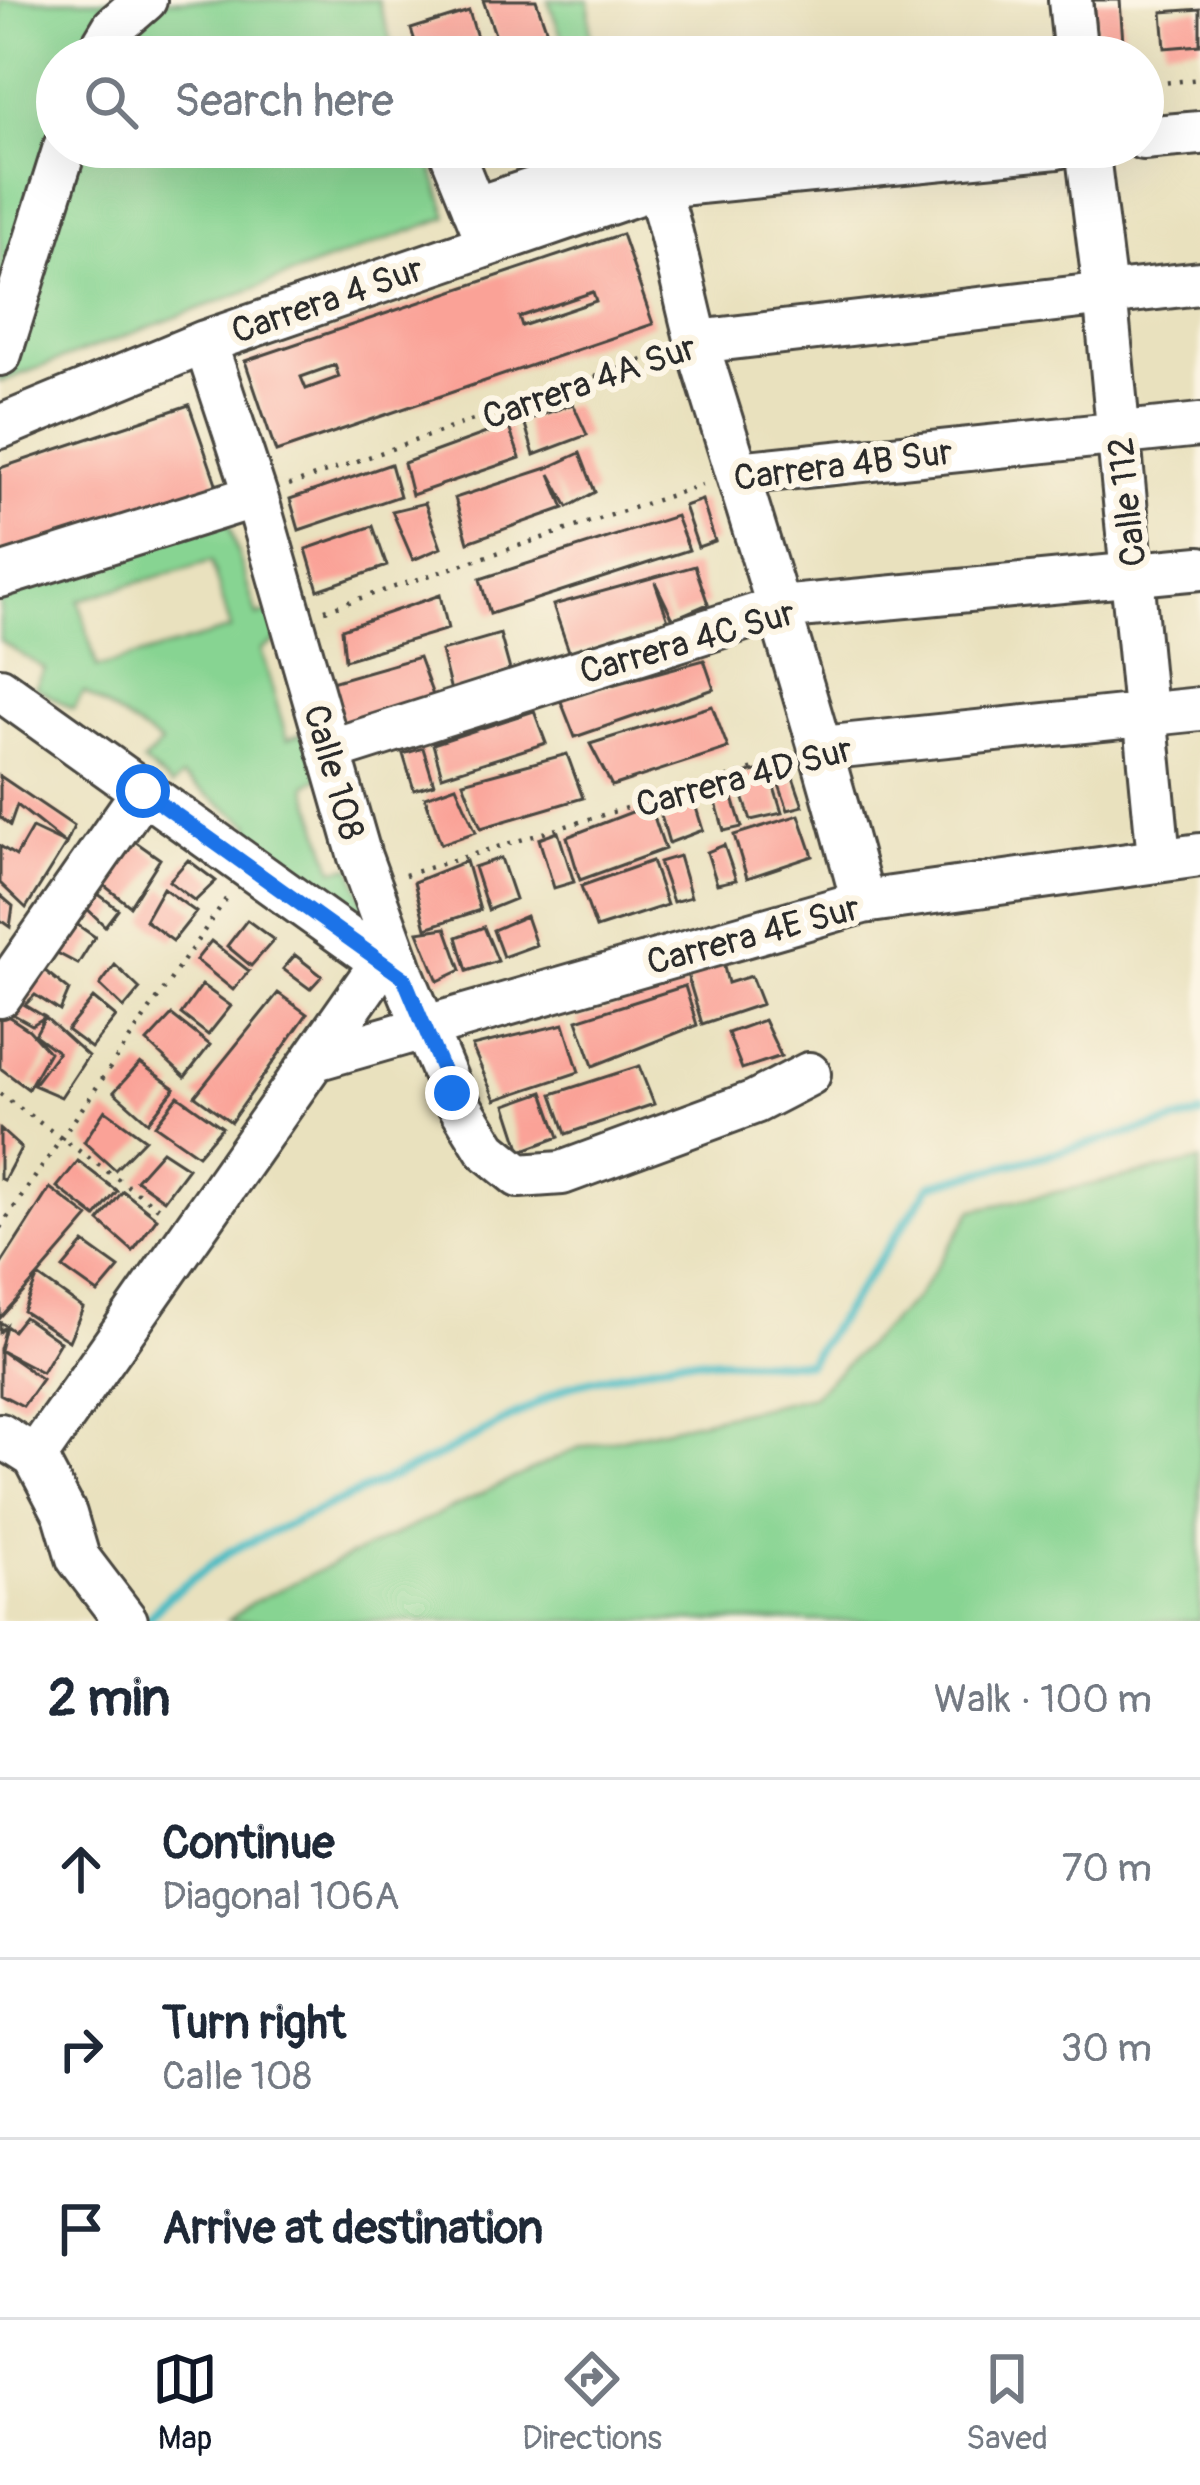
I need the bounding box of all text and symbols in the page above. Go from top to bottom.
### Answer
search box [36,36,1164,168]
icon: search [78,69,144,135]
text: Search here [174,74,394,130]
street label: Carrera 4 Sur [226,247,429,354]
street label: Carrera 4A Sur [477,325,702,440]
street label: Carrera 4B Sur [731,430,955,501]
street label: Calle 112 [1098,435,1157,569]
street label: Carrera 4C Sur [575,590,800,695]
street label: Calle 108 [293,700,374,845]
street label: Carrera 4D Sur [631,727,858,828]
route start [116,764,170,818]
street label: Carrera 4E Sur [642,885,865,985]
route end [425,1066,479,1120]
text: 2 min [48,1667,170,1731]
text: Walk · 100 m [934,1675,1152,1724]
text: Continue [162,1816,335,1872]
icon: ahead [48,1836,114,1902]
text: 70 m [1062,1844,1152,1893]
text: Diagonal 106A [162,1872,400,1921]
text: Turn right [162,1996,346,2052]
icon: right [48,2016,114,2082]
text: 30 m [1061,2024,1152,2073]
text: Calle 108 [162,2052,312,2101]
icon: arrive [48,2196,114,2262]
text: Arrive at destination [162,2201,543,2257]
tab: Map [152,2346,218,2459]
tab: Directions [522,2346,662,2459]
tab: Saved [966,2346,1048,2459]

